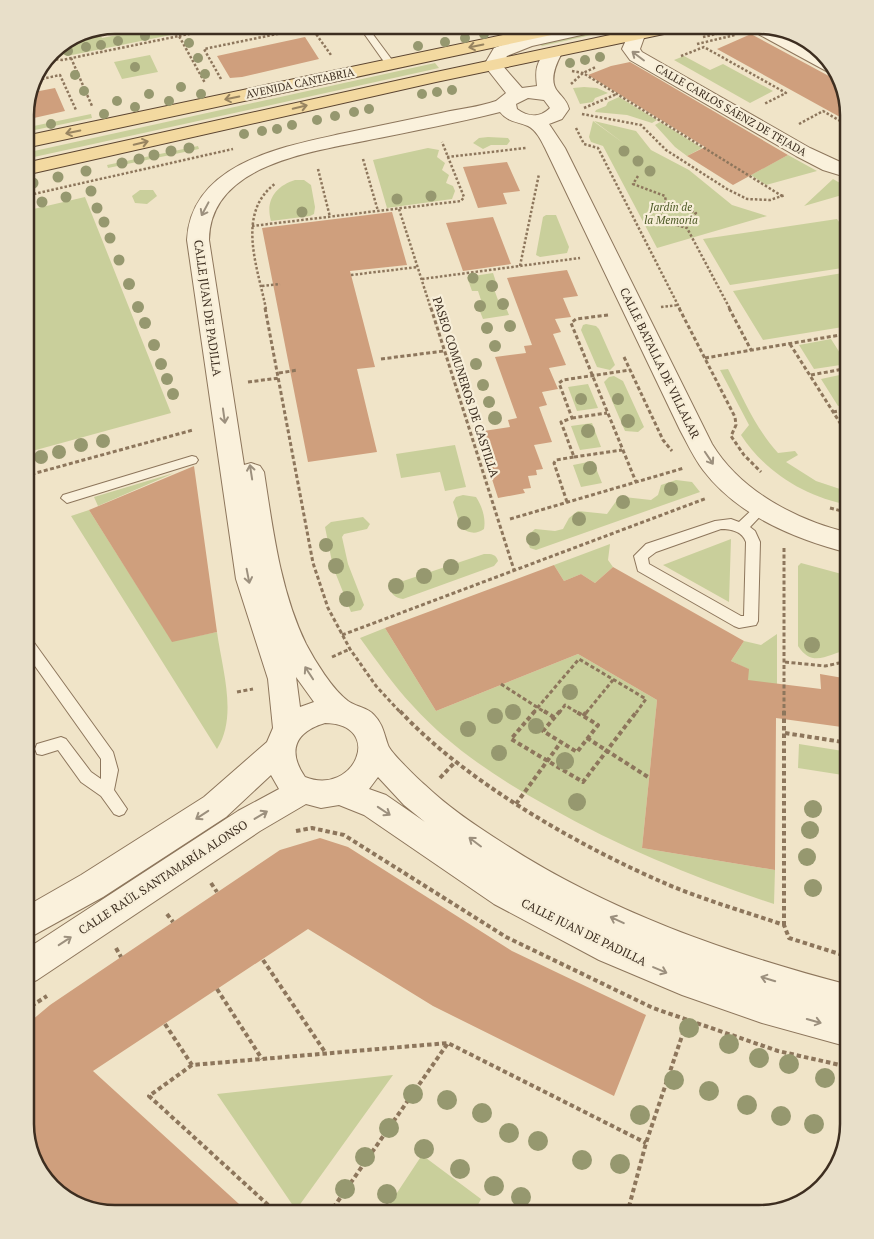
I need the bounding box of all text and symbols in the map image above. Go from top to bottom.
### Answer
one-way arrow [469,42,485,51]
one-way arrow [631,51,645,61]
street label: CALLE CARLOS SÁENZ DE TEJADA [653,61,810,159]
street label: AVENIDA CANTABRIA [245,65,356,101]
one-way arrow [224,94,240,103]
one-way arrow [291,102,307,111]
one-way arrow [65,128,81,137]
one-way arrow [133,138,149,147]
park label: Jardín de la Memoria [644,200,698,227]
one-way arrow [200,202,210,217]
street label: CALLE JUAN DE PADILLA [191,239,225,378]
street label: CALLE BATALLA DE VILLALAR [617,285,703,441]
street label: PASEO COMUNEROS DE CASTILLA [430,295,503,480]
one-way arrow [219,407,229,423]
one-way arrow [704,451,714,465]
one-way arrow [245,464,255,480]
one-way arrow [244,568,254,584]
one-way arrow [304,667,314,681]
one-way arrow [376,806,390,816]
one-way arrow [253,809,267,819]
one-way arrow [195,810,209,820]
street label: CALLE RAÚL SANTAMARÍA ALONSO [76,817,251,937]
one-way arrow [469,836,482,847]
street label: CALLE JUAN DE PADILLA [519,895,650,969]
one-way arrow [610,915,625,925]
one-way arrow [58,936,72,946]
one-way arrow [652,965,667,975]
one-way arrow [761,974,777,984]
one-way arrow [806,1017,822,1027]

